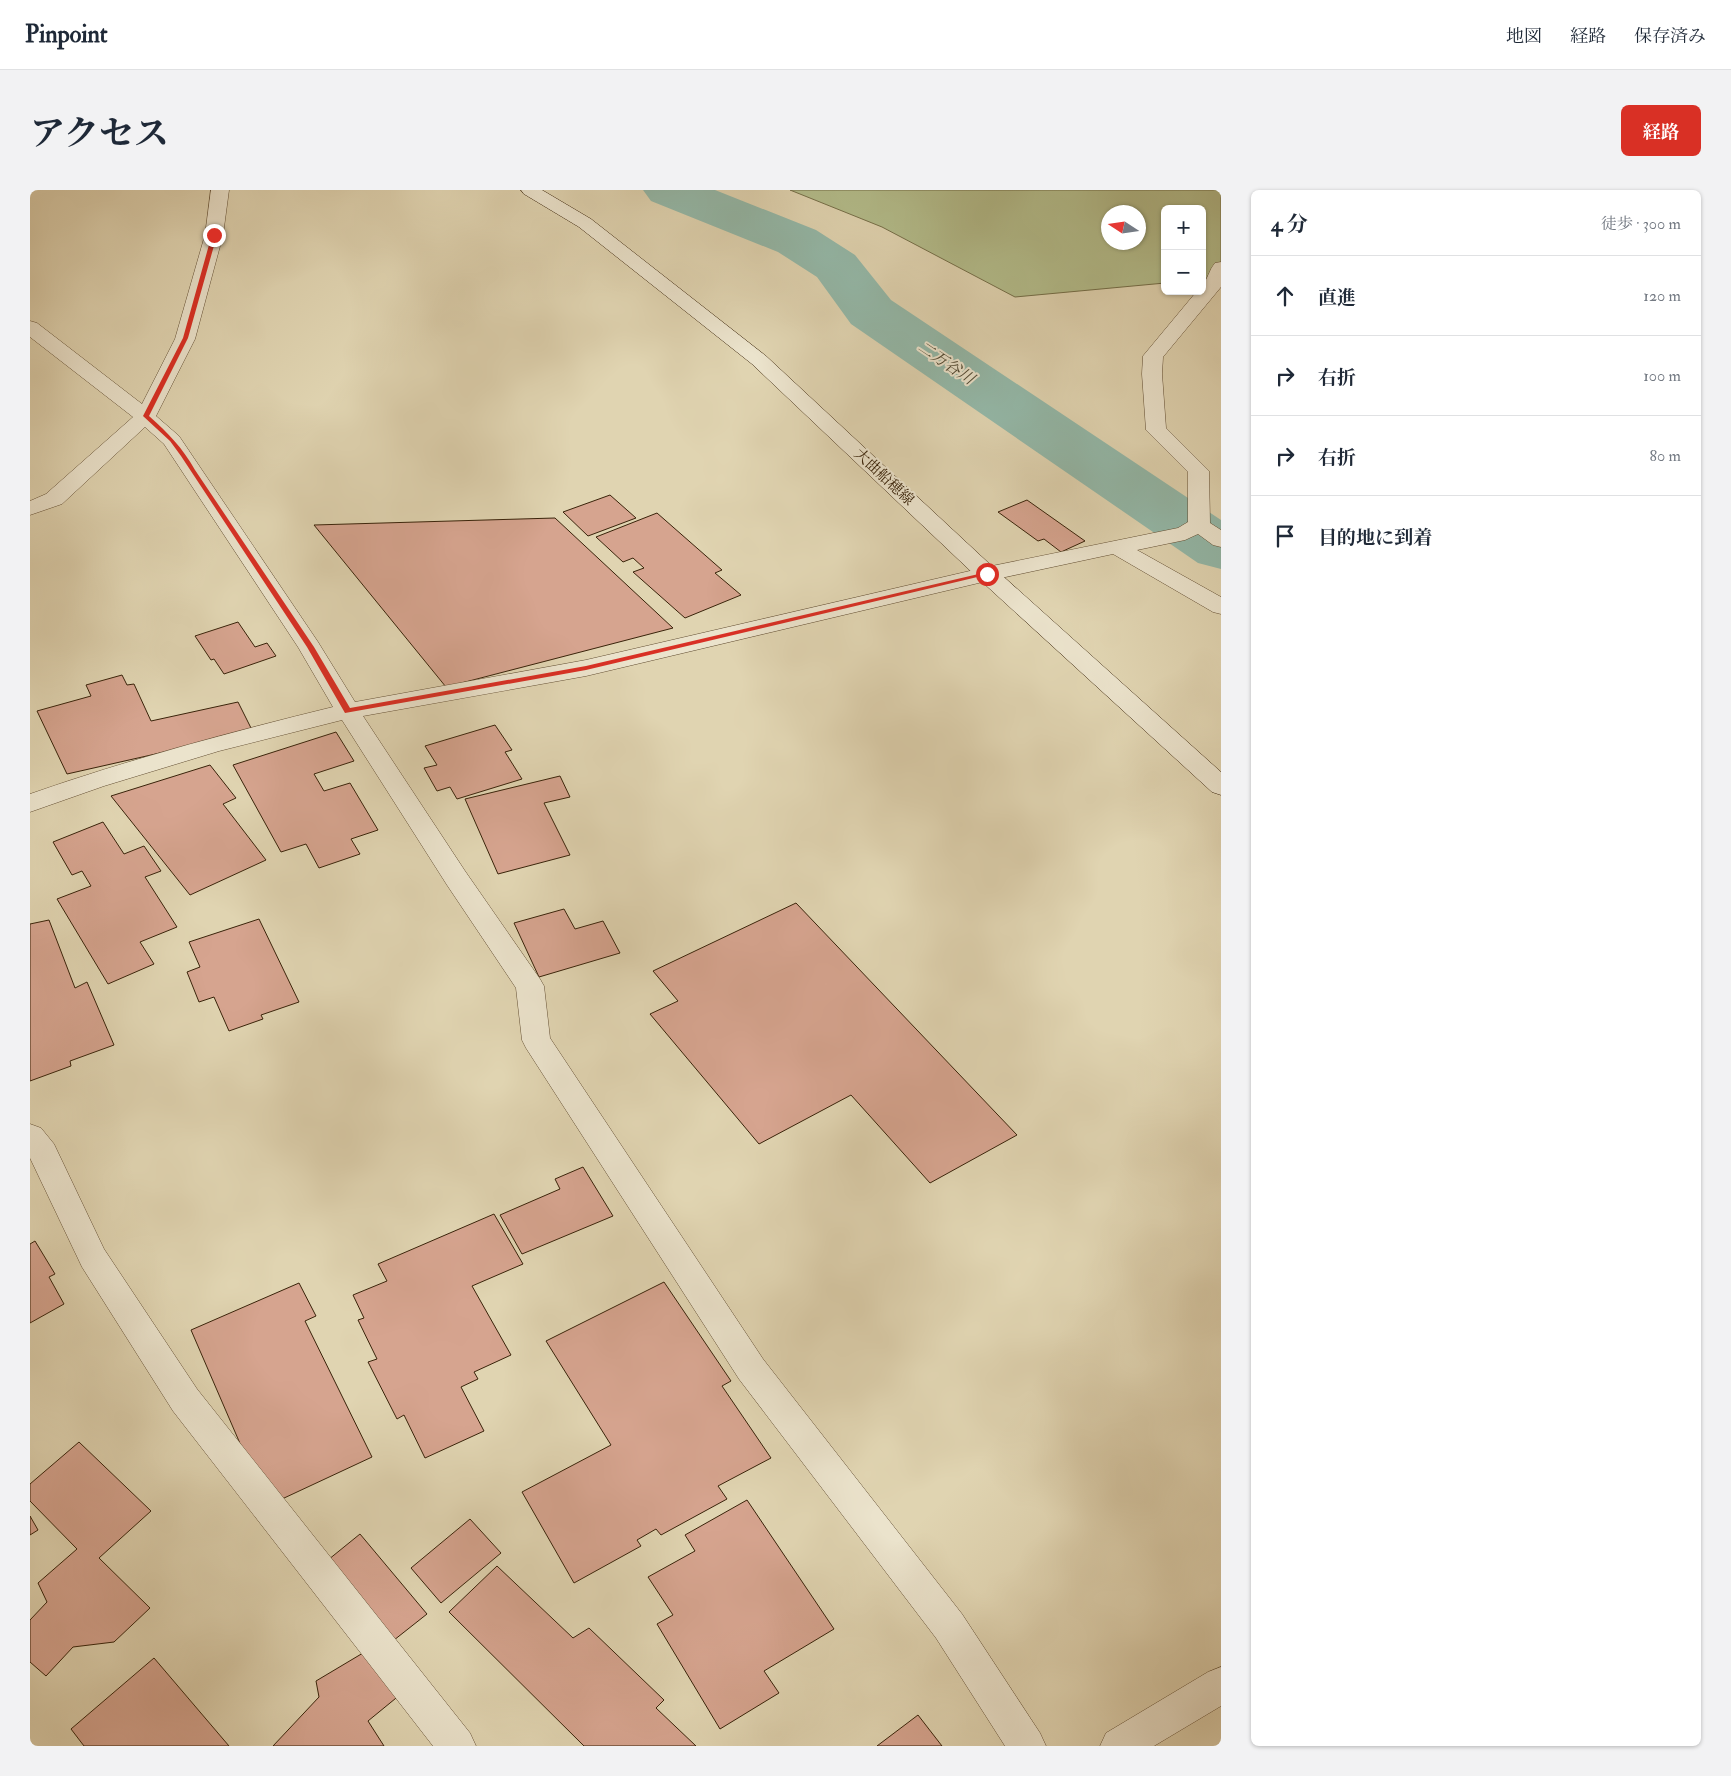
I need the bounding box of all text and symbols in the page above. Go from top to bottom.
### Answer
text: Pinpoint [25,19,108,50]
text: 地図 [1506,25,1542,48]
text: 経路 [1570,25,1606,48]
text: 保存済み [1634,25,1706,48]
button: 経路 [1621,105,1701,156]
text: アクセス [30,112,169,156]
north arrow [1101,205,1146,250]
map controls [1161,205,1206,295]
button: + [1161,205,1206,250]
text: 4 分 [1271,211,1308,238]
text: 徒歩 · 300 m [1601,214,1681,234]
route end [203,224,226,247]
button: − [1161,250,1206,295]
icon: ahead [1271,282,1299,310]
text: 直進 [1318,286,1356,310]
text: 120 m [1643,286,1681,306]
water label: 二万谷川 [914,337,980,390]
icon: right [1271,362,1299,390]
text: 右折 [1318,366,1356,390]
text: 100 m [1643,366,1681,386]
icon: right [1271,442,1299,470]
street label: 大曲船穂線 [850,444,918,510]
text: 右折 [1318,446,1356,470]
text: 80 m [1650,446,1681,466]
icon: arrive [1271,522,1299,550]
text: 目的地に到着 [1318,526,1432,550]
route start [976,563,999,586]

